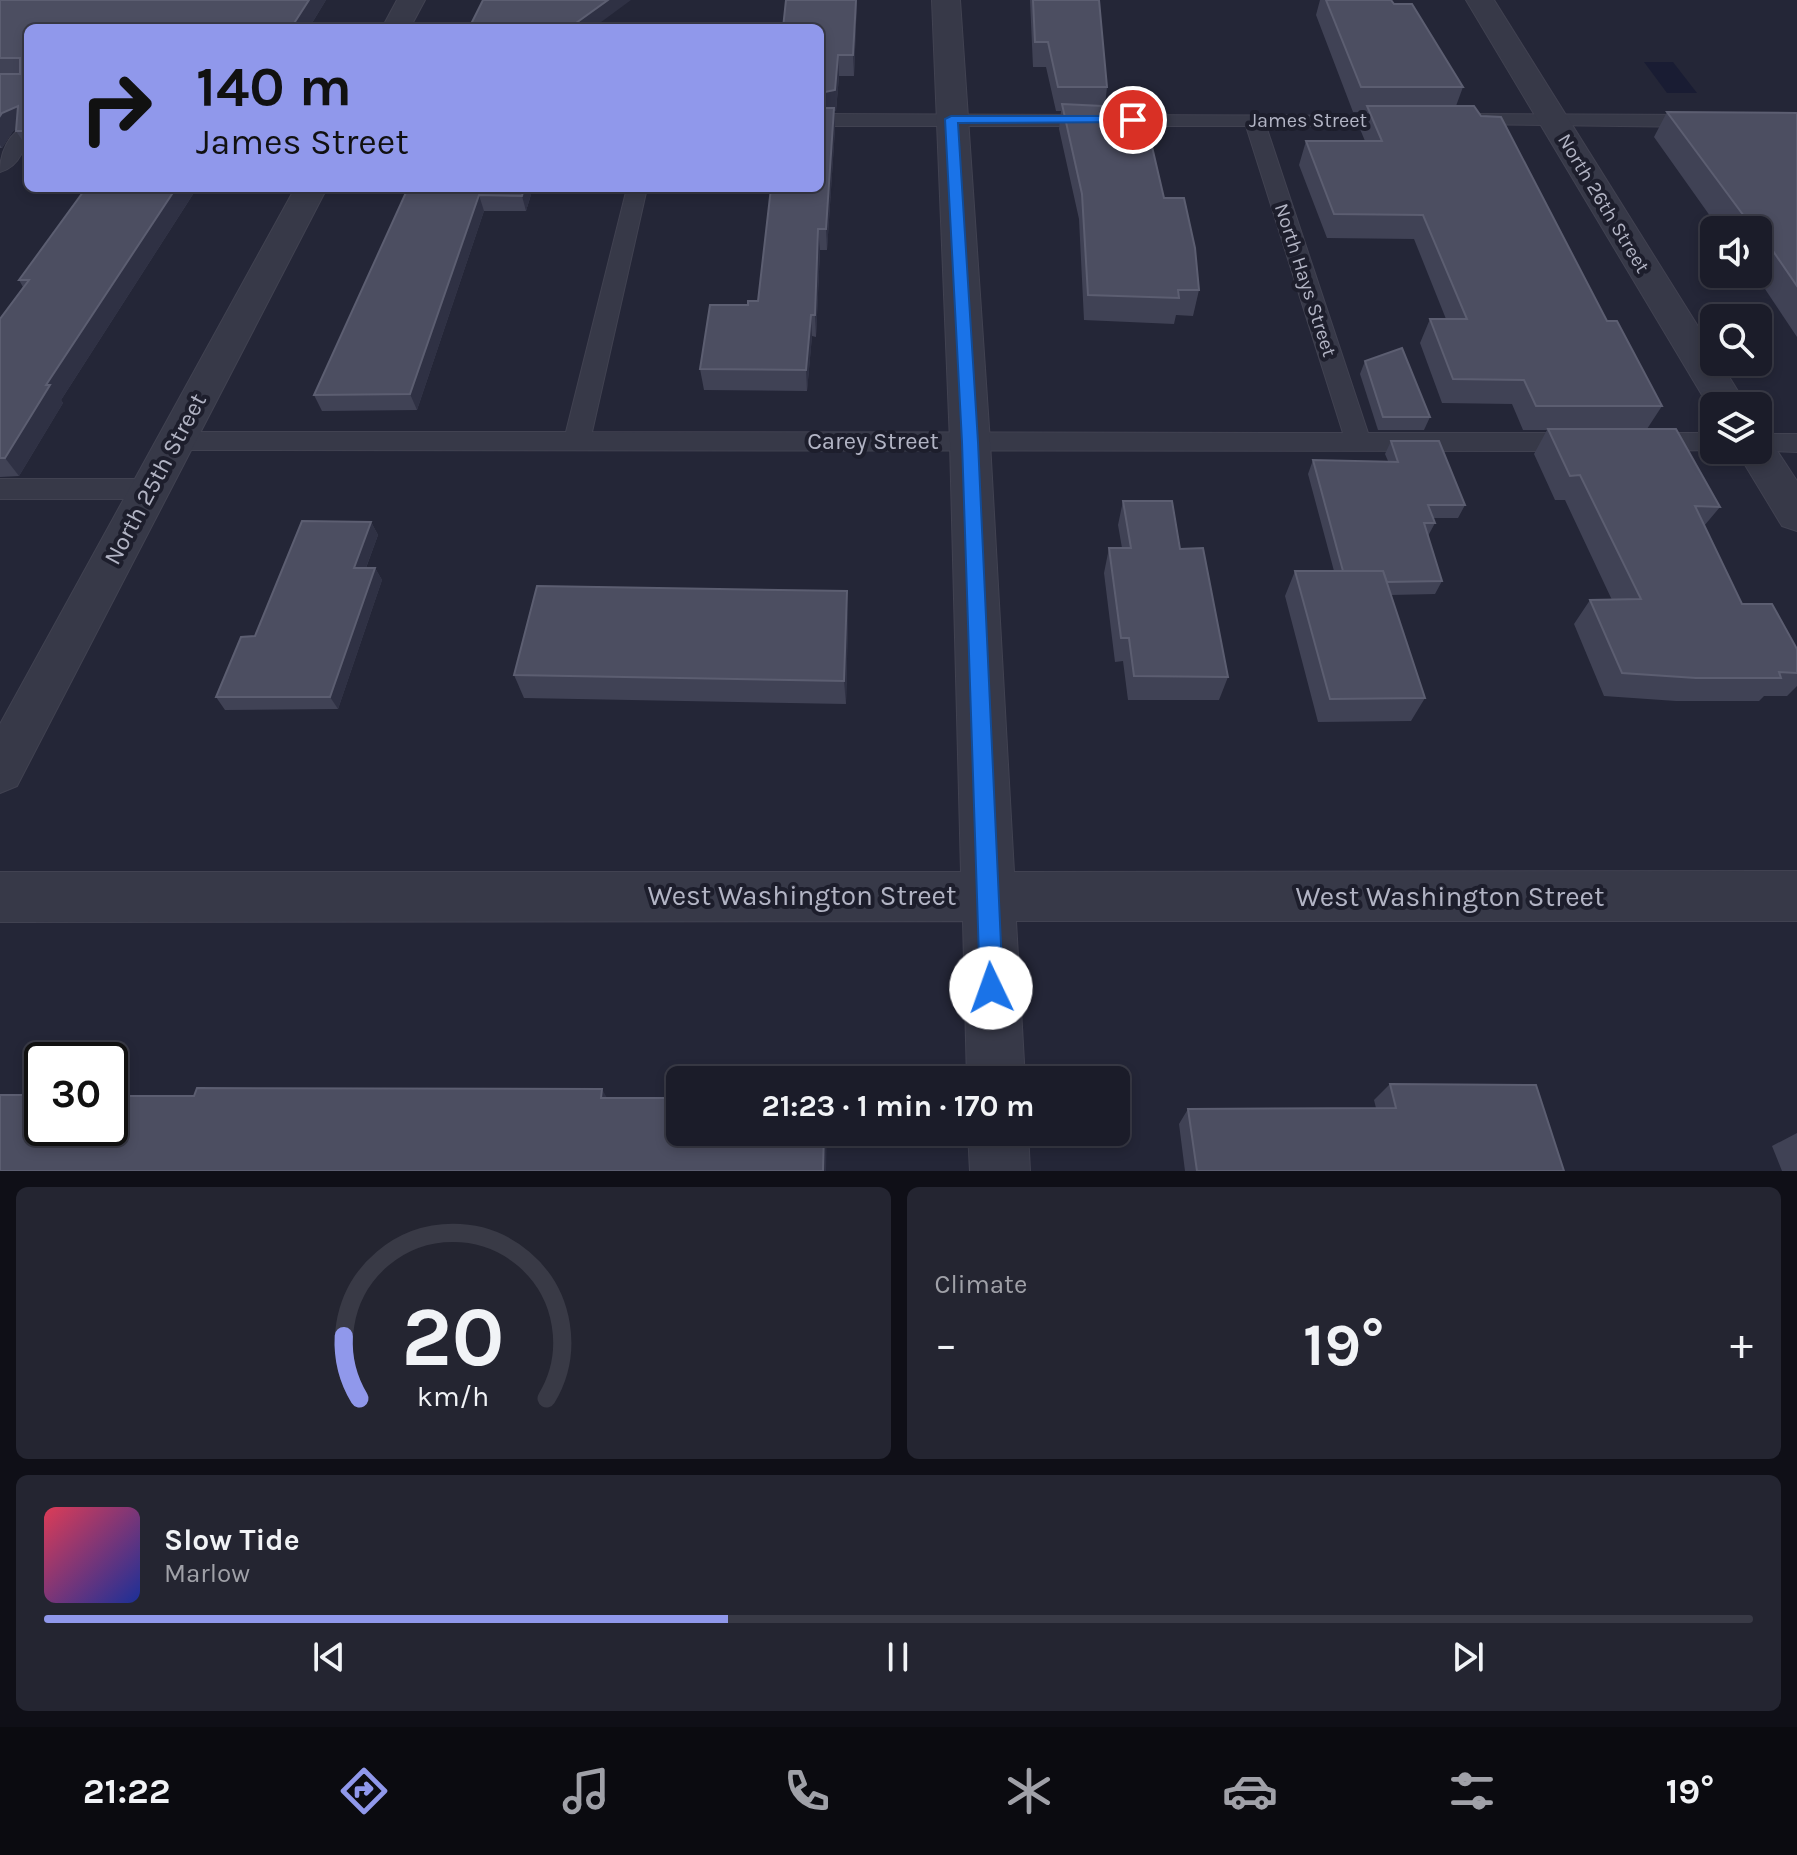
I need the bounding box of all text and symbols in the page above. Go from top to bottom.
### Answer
text: 140 m [196,54,352,119]
icon: right [64,56,168,160]
pin [1099,86,1167,154]
icon: arrive [1111,98,1155,142]
street label: James Street [1249,109,1368,132]
text: James Street [196,121,409,163]
street label: North 26th Street [1553,129,1654,278]
street label: North Hays Street [1270,201,1341,360]
map controls [1700,216,1772,464]
button: sound [1700,216,1772,288]
button: search [1700,304,1772,376]
street label: North 25th Street [98,389,212,569]
button: layers [1700,392,1772,464]
street label: Carey Street [807,427,939,455]
street label: West Washington Street [648,879,956,912]
street label: West Washington Street [1296,880,1604,913]
position arrow [949,946,1033,1030]
speed limit sign: 30 [24,1042,128,1146]
text: 21:23 · 1 min · 170 m [762,1088,1034,1124]
text: Climate [935,1269,1027,1300]
text: 20 [402,1289,505,1386]
text: 19° [1303,1310,1384,1380]
text: − [935,1319,958,1370]
text: + [1730,1319,1753,1370]
text: km/h [417,1380,489,1413]
text: Slow Tide [164,1522,300,1558]
text: Marlow [164,1558,250,1589]
icon: previous [307,1635,351,1679]
icon: pause [876,1635,920,1679]
icon: next [1446,1635,1490,1679]
icon: directions [336,1763,392,1819]
icon: music [558,1763,614,1819]
icon: phone [779,1763,835,1819]
icon: climate [1001,1763,1057,1819]
icon: car [1222,1763,1278,1819]
icon: filters [1444,1763,1500,1819]
text: 21:22 [83,1770,171,1812]
text: 19° [1665,1770,1714,1812]

